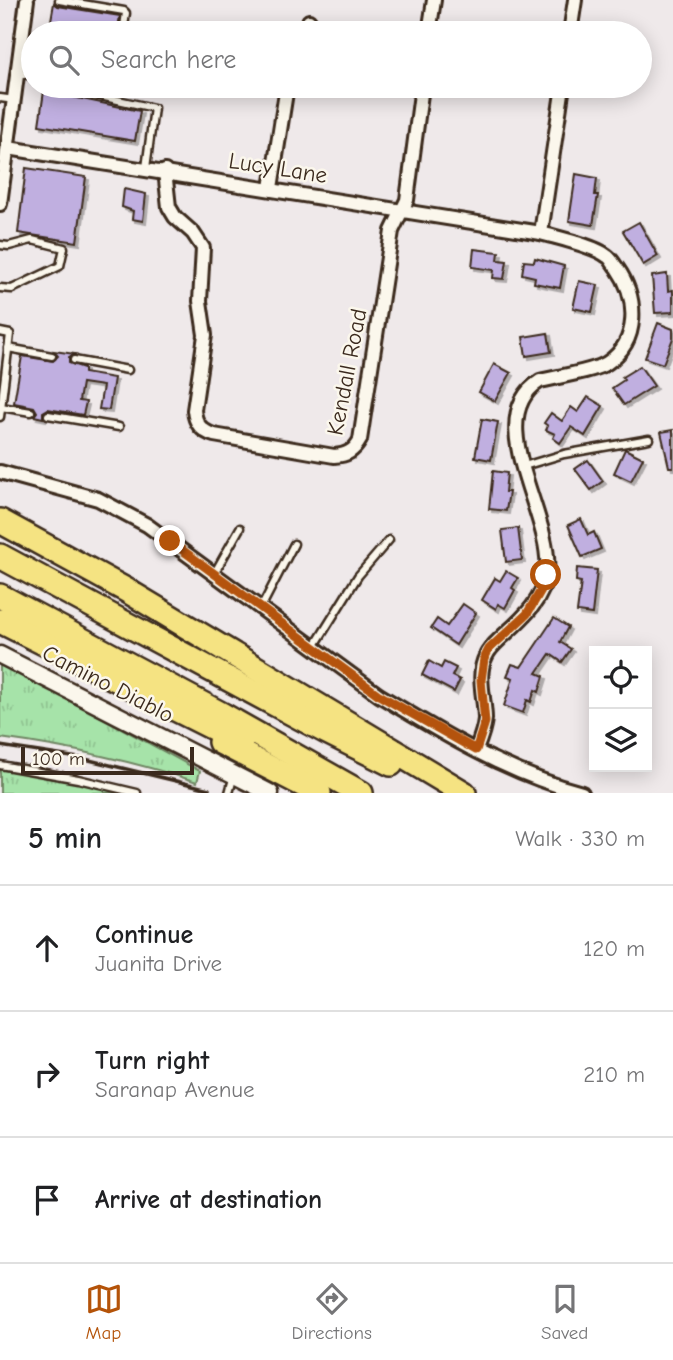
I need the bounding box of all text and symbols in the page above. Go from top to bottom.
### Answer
search box [21,21,652,98]
icon: search [45,41,83,79]
text: Search here [101,45,236,75]
street label: Lucy Lane [227,147,329,189]
street label: Kendall Road [321,306,373,438]
route end [154,525,185,556]
route start [530,559,561,590]
street label: Camino Diablo [38,639,178,729]
map controls [589,646,652,772]
button: locate [589,646,652,709]
button: layers [589,709,652,772]
scale bar [21,744,194,776]
text: 100 m [32,748,85,770]
text: 5 min [28,821,102,856]
text: Walk · 330 m [515,825,645,852]
text: Continue [95,920,193,950]
icon: ahead [28,929,66,967]
text: 120 m [583,935,645,962]
text: Juanita Drive [95,950,222,977]
text: Turn right [95,1046,209,1076]
icon: right [28,1055,66,1093]
text: 210 m [583,1061,645,1088]
text: Saranap Avenue [95,1076,255,1103]
icon: arrive [28,1181,66,1219]
text: Arrive at destination [95,1185,322,1215]
tab: Map [85,1280,123,1344]
tab: Directions [292,1280,372,1344]
tab: Saved [541,1280,588,1344]

